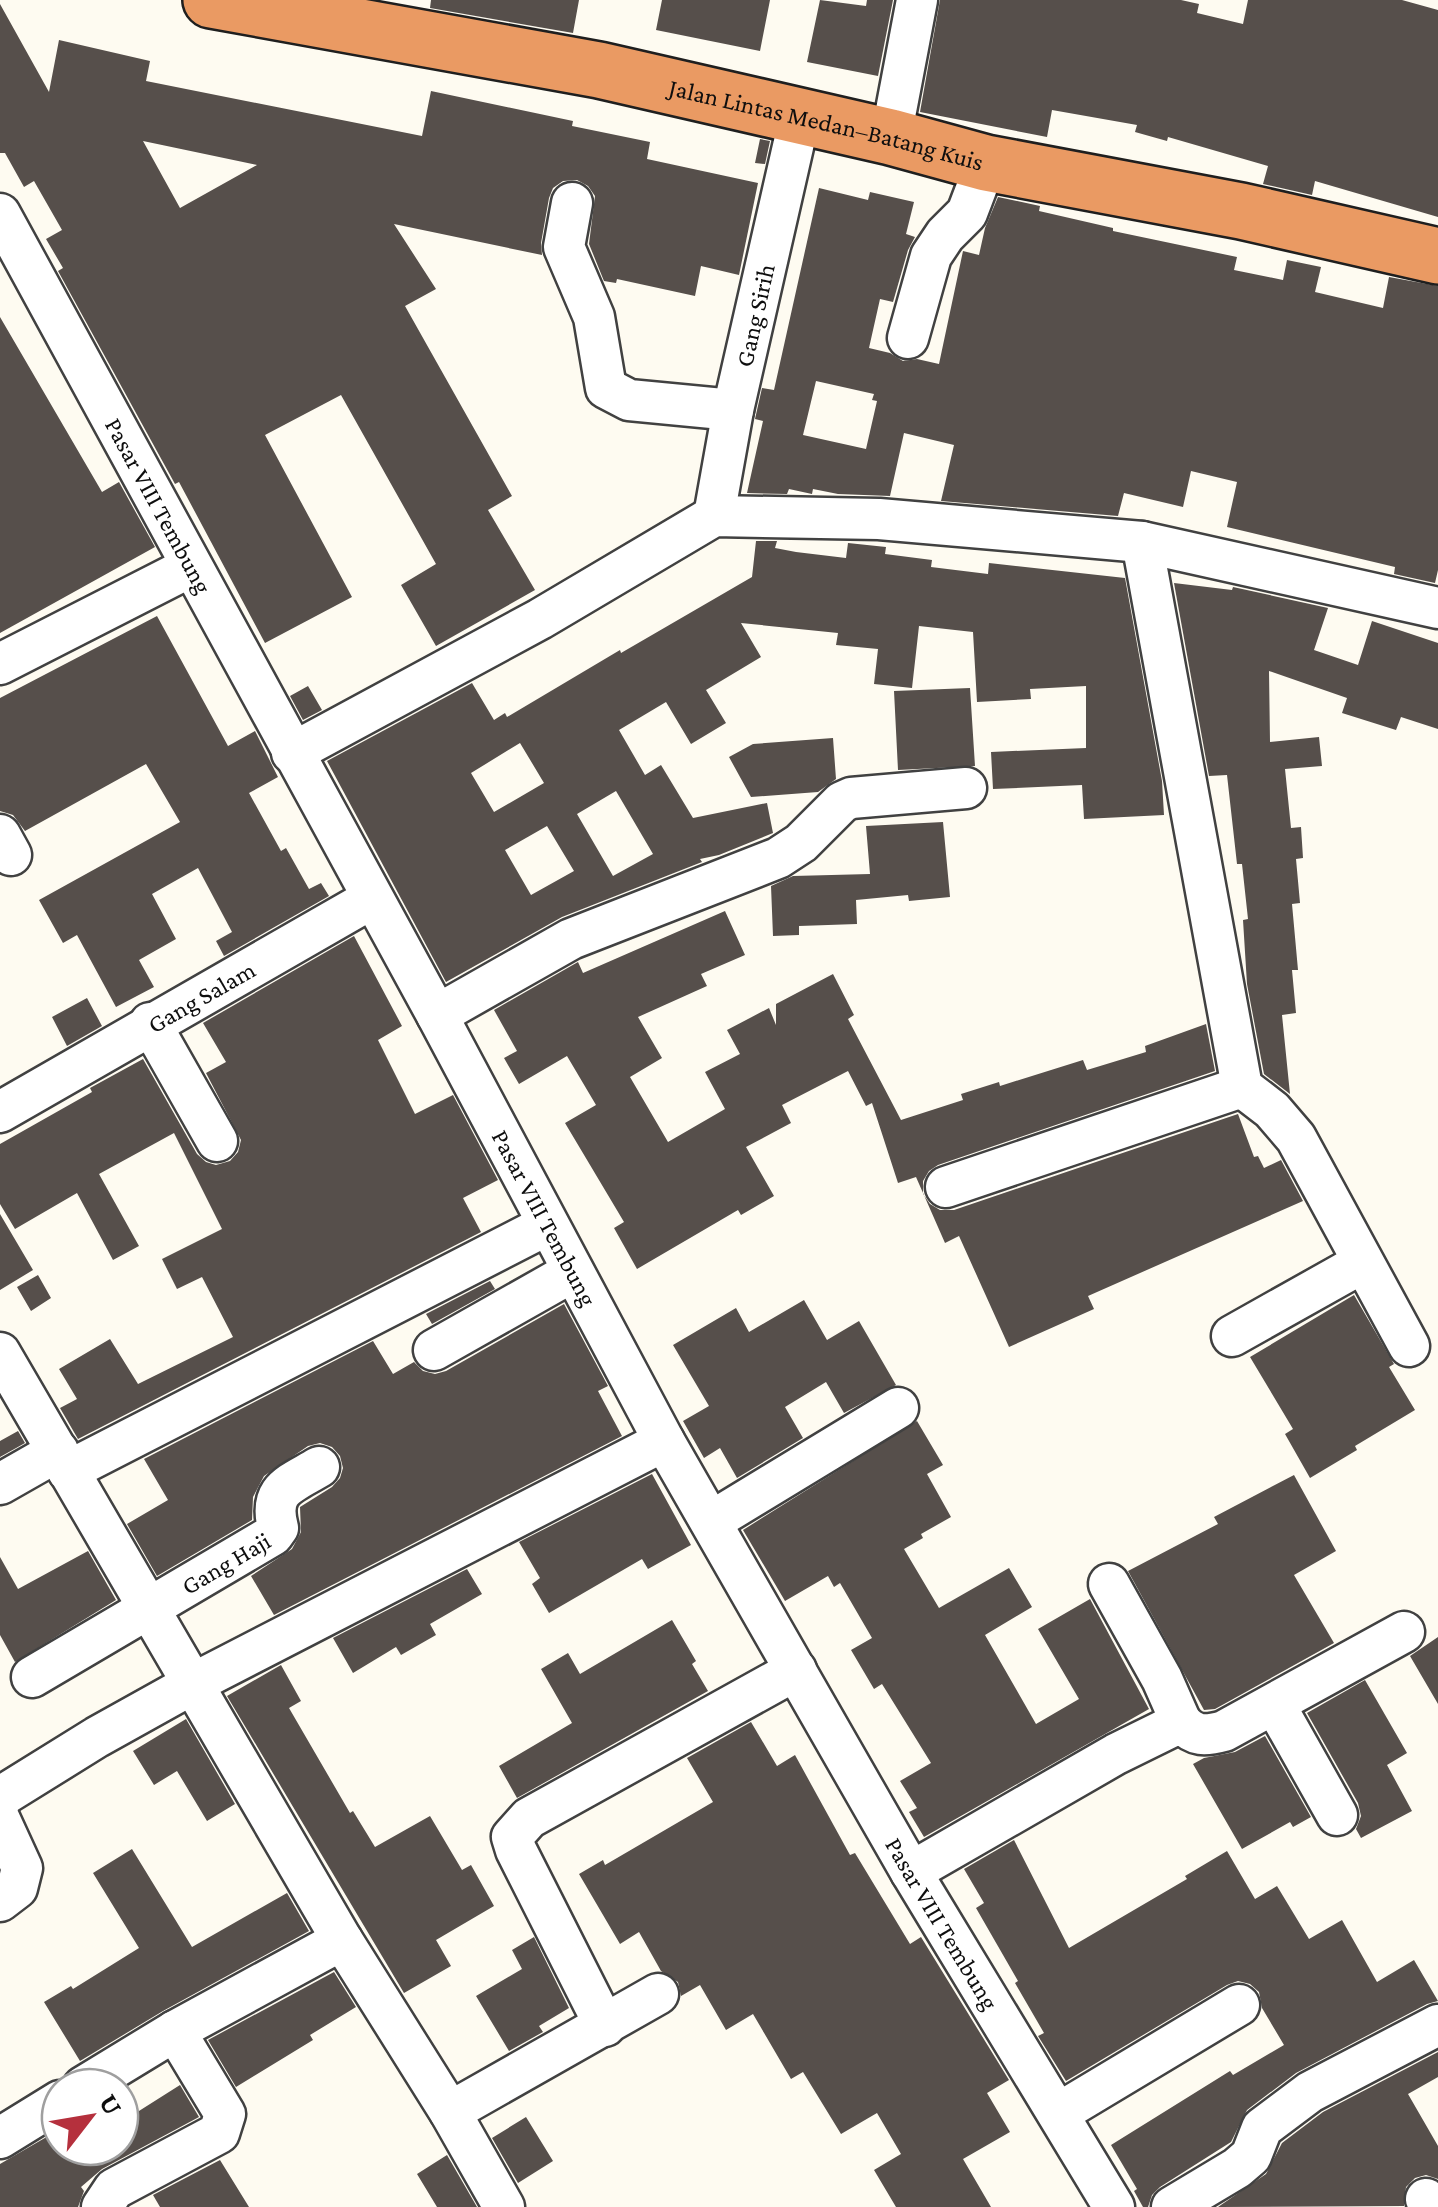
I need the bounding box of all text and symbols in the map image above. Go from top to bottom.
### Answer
street label: Jalan Lintas Medan–Batang Kuis [664,73,987,175]
street label: Gang Sirih [730,261,779,369]
street label: Pasar VIII Tembung [100,413,218,598]
street label: Gang Salam [143,955,260,1038]
street label: Pasar VIII Tembung [487,1125,603,1311]
street label: Gang Haji [177,1526,275,1599]
street label: Pasar VIII Tembung [880,1832,1004,2015]
north arrow [40,2067,140,2167]
text: U [93,2088,129,2121]

